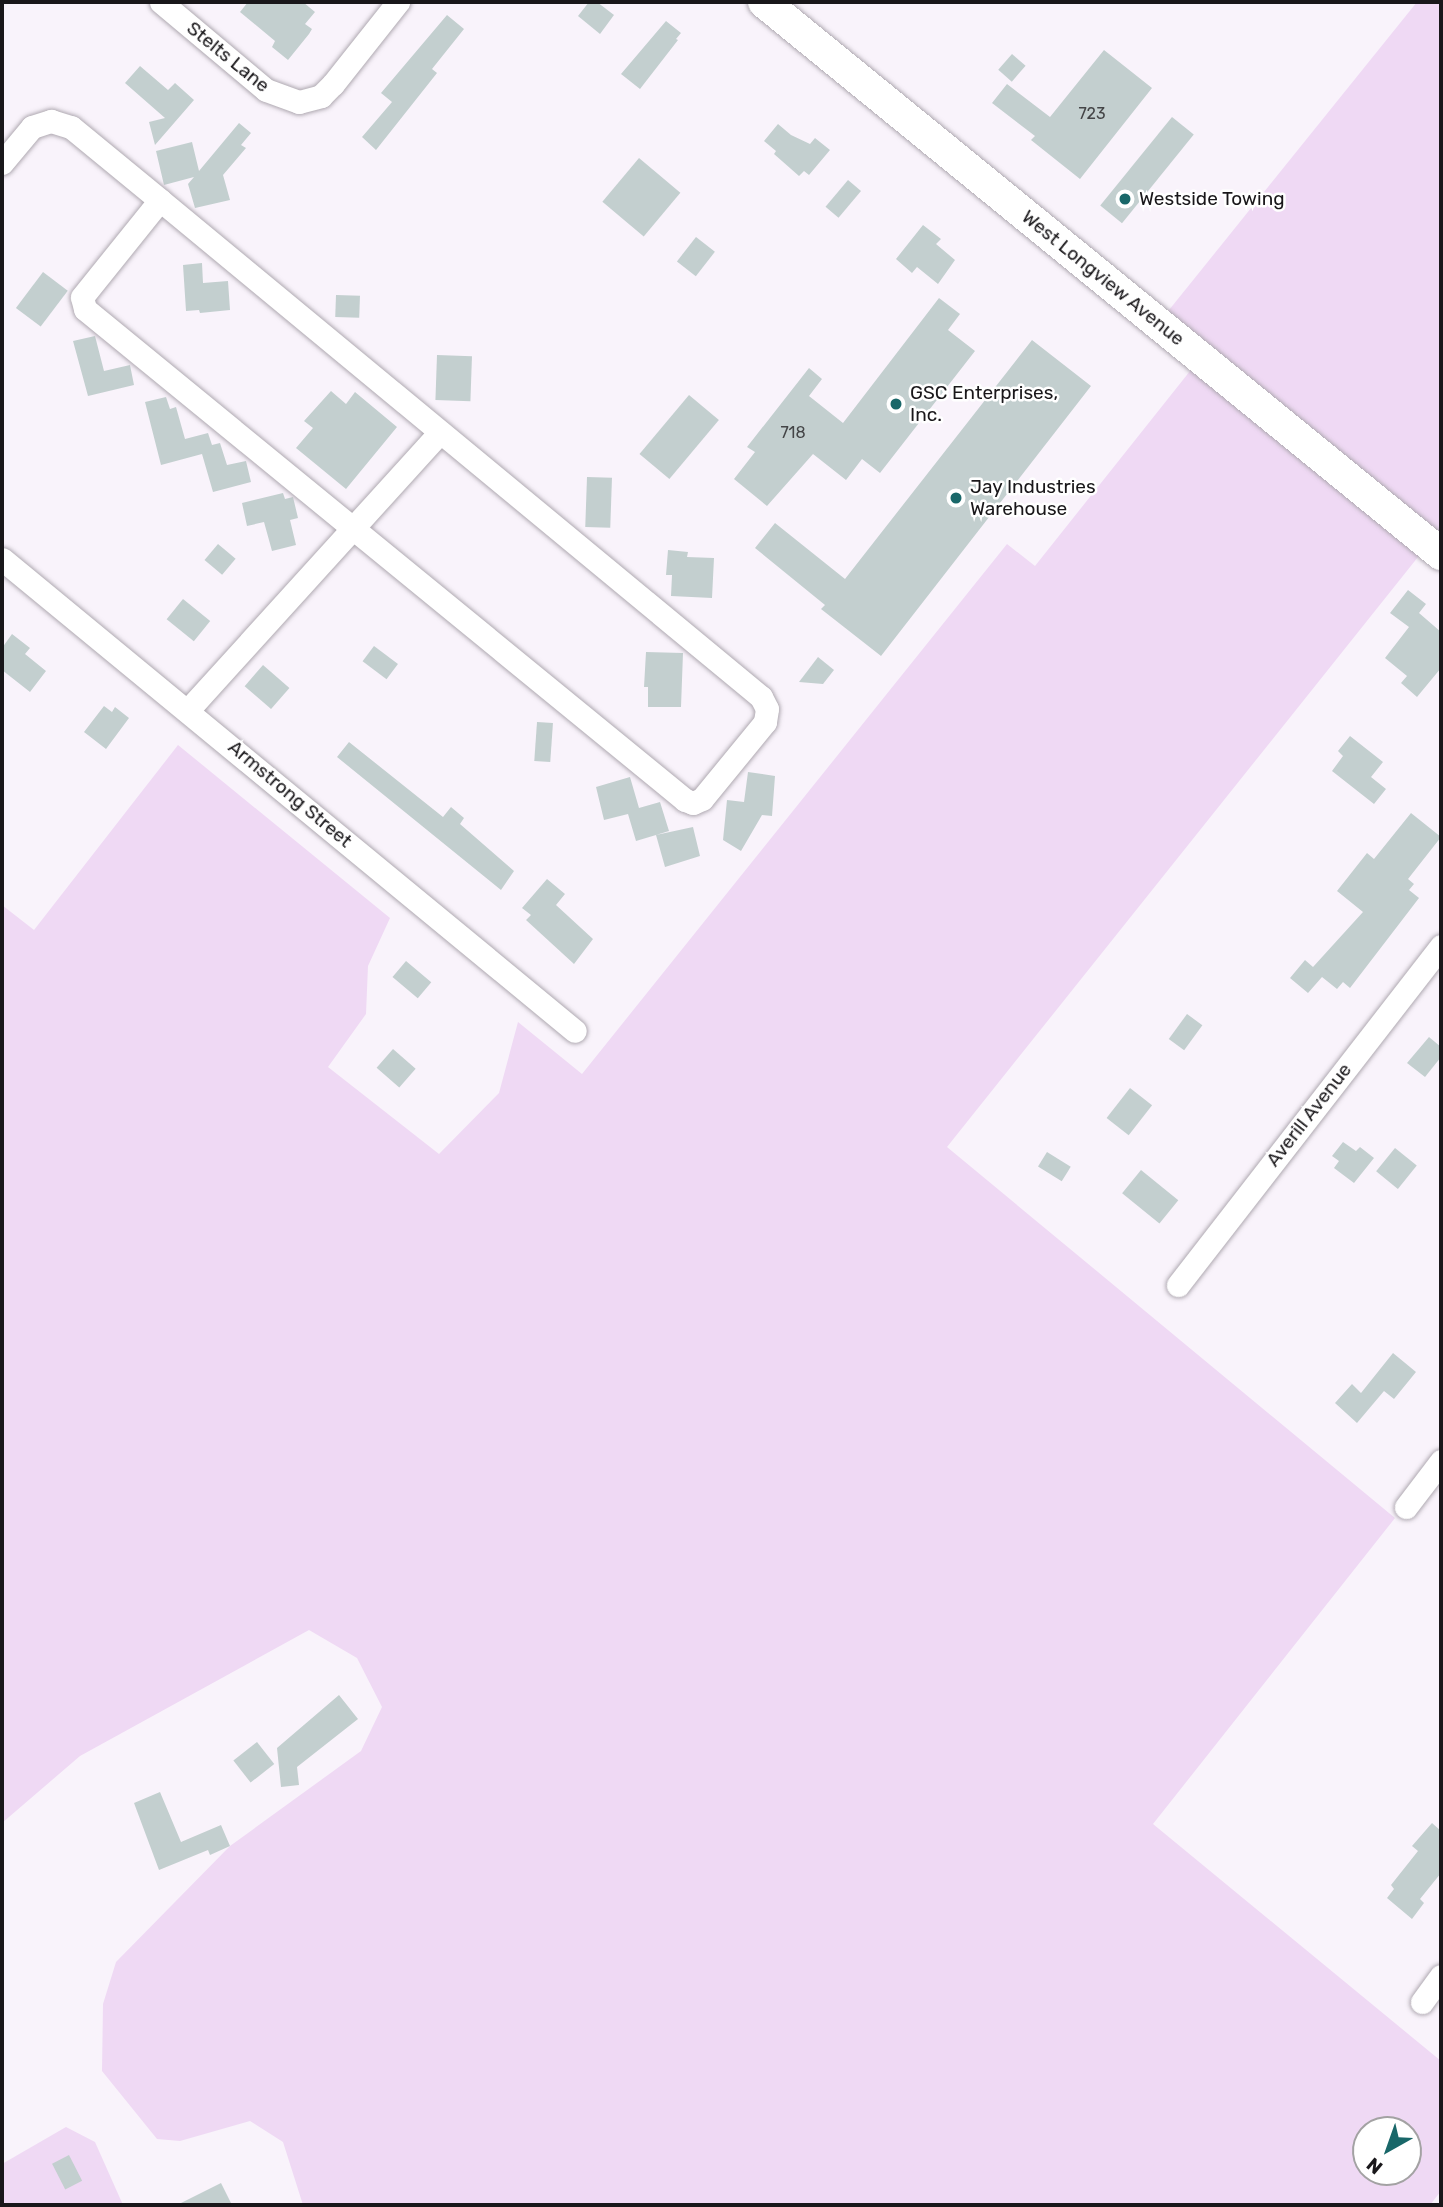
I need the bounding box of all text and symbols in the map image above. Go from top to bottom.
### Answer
street label: Stelts Lane [182,17,274,97]
house number: 723 [1078,104,1106,124]
place label: Westside Towing [1139,188,1285,210]
marker: Westside Towing [1117,191,1133,207]
street label: West Longview Avenue [1017,205,1189,351]
place label: GSC Enterprises, Inc. [910,382,1058,426]
marker: GSC Enterprises, Inc. [888,396,904,412]
house number: 718 [780,423,806,443]
place label: Jay Industries Warehouse [970,476,1096,520]
marker: Jay Industries Warehouse [948,490,964,506]
street label: Armstrong Street [224,736,356,852]
street label: Averill Avenue [1261,1059,1357,1171]
north arrow [1352,2116,1422,2186]
text: N [1362,2153,1387,2179]

